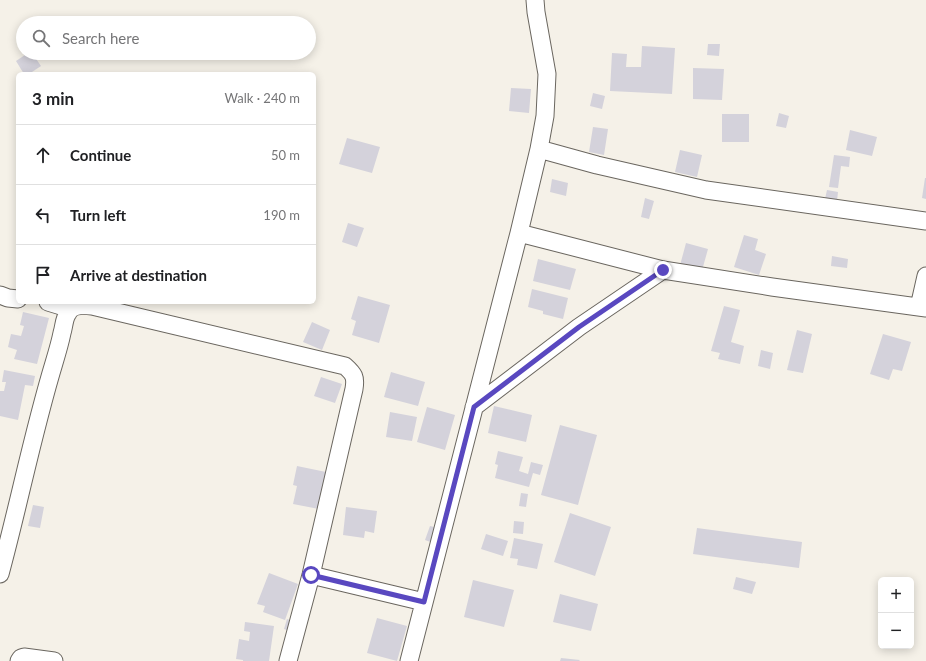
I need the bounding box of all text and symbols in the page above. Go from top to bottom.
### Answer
search box [16,16,316,60]
icon: search [30,27,52,49]
text: Search here [62,29,139,47]
text: 3 min [32,88,74,109]
text: Walk · 240 m [224,90,300,106]
icon: ahead [32,144,54,166]
text: Continue [70,146,131,164]
text: 50 m [271,147,300,163]
icon: left [32,204,54,226]
text: Turn left [70,206,126,224]
text: 190 m [263,207,300,223]
route end [654,261,672,279]
icon: arrive [32,264,54,286]
text: Arrive at destination [70,266,207,284]
route start [302,566,320,584]
map controls [878,577,914,649]
button: + [878,577,914,613]
button: − [878,613,914,649]

